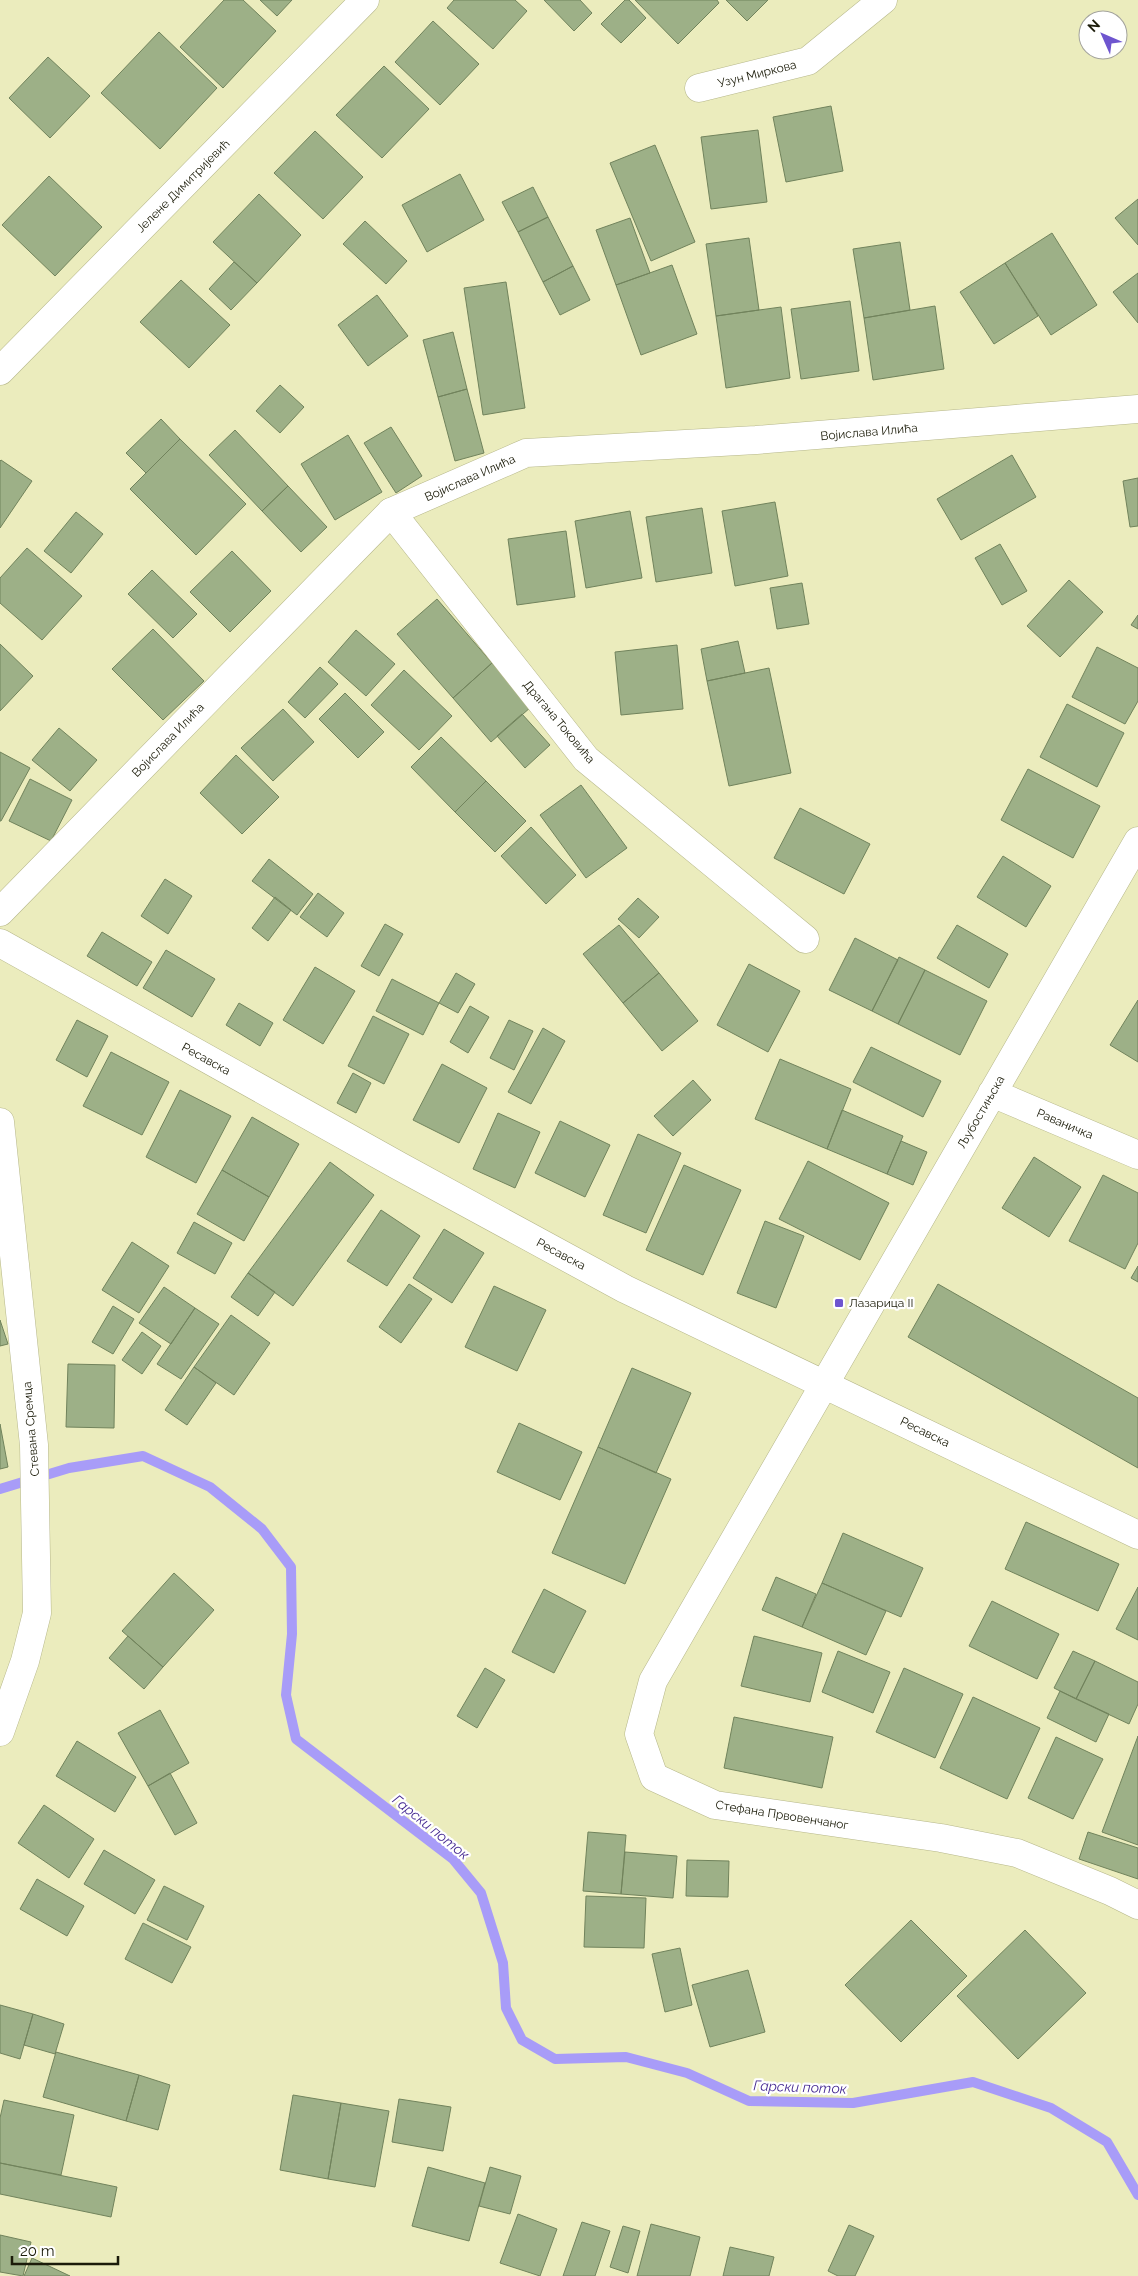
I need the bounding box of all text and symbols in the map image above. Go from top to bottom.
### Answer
north arrow [1078,10,1128,60]
text: N [1084,16,1103,35]
street label: Узун Миркова [716,57,798,91]
street label: Јелене Димитријевић [134,137,232,235]
street label: Војислава Илића [820,421,918,443]
street label: Војислава Илића [423,452,517,504]
street label: Драгана Токовића [520,678,598,766]
street label: Војислава Илића [129,700,207,780]
street label: Ресавска [179,1040,233,1078]
street label: Љубостињска [955,1073,1007,1151]
street label: Раваничка [1035,1106,1095,1142]
street label: Ресавска [534,1235,588,1273]
place label: Лазарица II [849,1296,913,1310]
marker: Лазарица II [833,1297,845,1309]
street label: Стевана Сремца [20,1381,42,1477]
street label: Ресавска [898,1414,952,1450]
water label: Гарски поток [390,1791,472,1863]
street label: Стефана Првовенчаног [715,1798,850,1832]
water label: Гарски поток [753,2077,847,2097]
scale bar [12,2234,119,2266]
text: 20 m [20,2242,55,2260]

